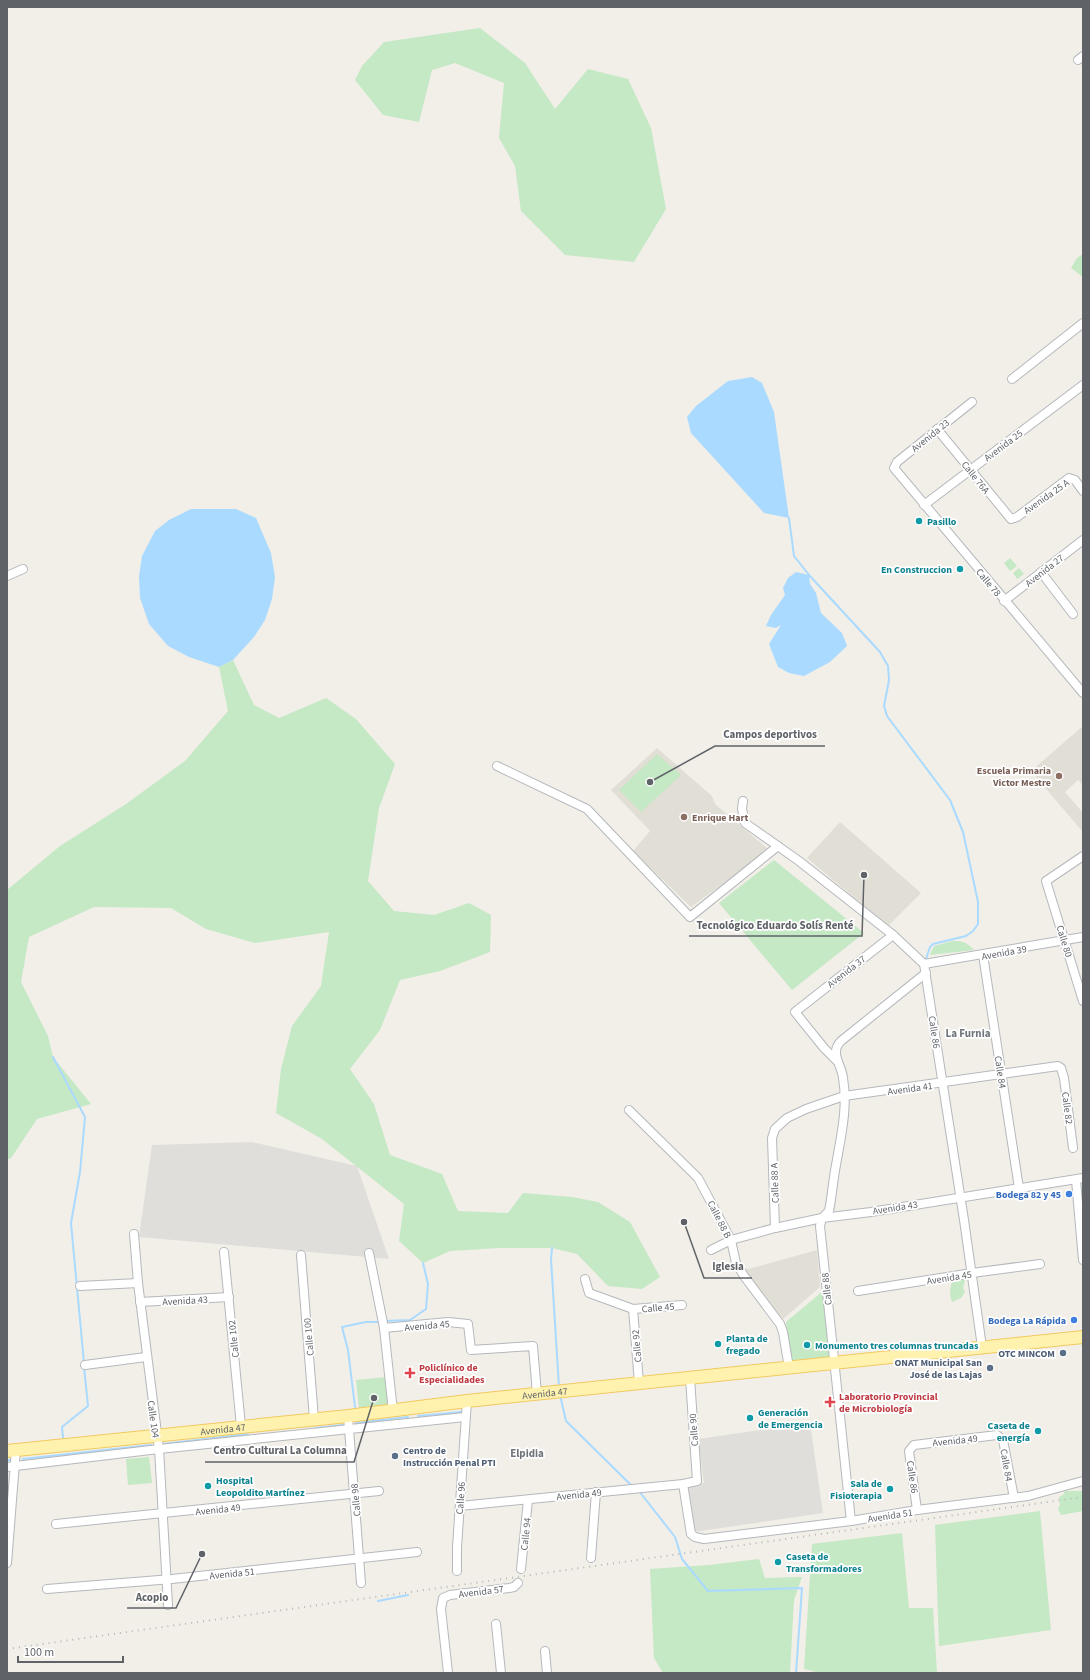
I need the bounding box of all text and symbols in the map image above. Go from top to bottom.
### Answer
street label: Avenida 23 [909,416,953,456]
street label: Avenida 25 [981,427,1026,465]
street label: Calle 76A [958,458,993,497]
street label: Avenida 25 A [1021,476,1073,518]
place label: Pasillo [927,515,957,529]
marker: Pasillo [914,516,924,526]
street label: Avenida 27 [1022,551,1067,590]
place label: En Construccion [881,563,952,577]
marker: En Construccion [955,564,965,574]
street label: Calle 78 [972,566,1004,600]
callout: Campos deportivos [715,723,825,746]
text: Campos deportivos [723,727,817,742]
place label: Escuela Primaria Victor Mestre [977,764,1051,790]
marker: Escuela Primaria Victor Mestre [1054,771,1064,781]
place label: Enrique Hart [692,811,749,825]
marker: Enrique Hart [679,812,689,822]
callout: Tecnológico Eduardo Solís Renté [689,913,862,936]
text: Tecnológico Eduardo Solís Renté [697,918,854,933]
street label: Calle 80 [1053,924,1076,959]
street label: Avenida 39 [981,942,1028,964]
street label: Avenida 37 [824,952,869,991]
street label: Calle 86 [925,1015,943,1049]
district label: La Furnia [945,1026,991,1041]
street label: Calle 84 [991,1055,1009,1089]
street label: Avenida 41 [887,1079,934,1099]
street label: Calle 82 [1058,1091,1076,1125]
street label: Calle 88 A [767,1162,783,1203]
place label: Bodega 82 y 45 [996,1188,1061,1202]
marker: Bodega 82 y 45 [1064,1189,1074,1199]
street label: Calle 88 B [704,1198,735,1241]
street label: Avenida 43 [872,1198,919,1218]
callout: Iglesia [704,1255,752,1278]
text: Iglesia [712,1259,744,1274]
street label: Avenida 45 [926,1268,973,1288]
street label: Calle 88 [818,1272,836,1306]
street label: Avenida 43 [162,1293,208,1309]
street label: Calle 45 [641,1300,675,1316]
place label: Bodega La Rápida [988,1314,1066,1328]
marker: Bodega La Rápida [1069,1315,1079,1325]
street label: Calle 100 [300,1317,318,1356]
street label: Avenida 45 [404,1317,450,1335]
street label: Calle 102 [225,1319,243,1358]
street label: Calle 92 [629,1329,645,1363]
place label: Planta de fregado [726,1332,768,1358]
marker: Planta de fregado [713,1339,723,1349]
place label: Monumento tres columnas truncadas [815,1339,979,1353]
marker: Monumento tres columnas truncadas [802,1340,812,1350]
place label: OTC MINCOM [998,1347,1055,1361]
marker: OTC MINCOM [1058,1348,1068,1358]
place label: ONAT Municipal San José de las Lajas [894,1356,983,1382]
place label: Policlínico de Especialidades [419,1361,485,1387]
marker: ONAT Municipal San José de las Lajas [985,1363,995,1373]
marker: Policlínico de Especialidades [404,1367,416,1379]
street label: Avenida 47 [522,1385,568,1403]
place label: Laboratorio Provincial de Microbiología [839,1390,938,1416]
marker: Laboratorio Provincial de Microbiología [824,1396,836,1408]
street label: Calle 104 [143,1399,163,1439]
place label: Generación de Emergencia [758,1406,823,1432]
street label: Calle 90 [686,1413,702,1447]
marker: Generación de Emergencia [745,1413,755,1423]
place label: Caseta de energía [988,1419,1030,1445]
street label: Avenida 47 [200,1421,246,1439]
marker: Caseta de energía [1033,1426,1043,1436]
street label: Avenida 49 [932,1432,978,1450]
callout: Centro Cultural La Columna [205,1439,354,1462]
text: Centro Cultural La Columna [213,1443,347,1458]
place label: Centro de Instrucción Penal PTI [403,1444,496,1470]
district label: Elpidia [510,1446,544,1461]
street label: Calle 84 [996,1448,1016,1483]
marker: Centro de Instrucción Penal PTI [390,1451,400,1461]
street label: Calle 86 [903,1460,921,1494]
place label: Hospital Leopoldito Martínez [216,1474,305,1500]
place label: Sala de Fisioterapia [830,1477,882,1503]
marker: Hospital Leopoldito Martínez [203,1481,213,1491]
street label: Calle 96 [453,1481,469,1515]
street label: Calle 98 [348,1483,364,1517]
marker: Sala de Fisioterapia [885,1484,895,1494]
street label: Avenida 49 [556,1486,602,1504]
street label: Avenida 49 [195,1501,241,1519]
street label: Avenida 51 [867,1506,914,1526]
street label: Calle 94 [517,1517,535,1551]
place label: Caseta de Transformadores [786,1550,862,1576]
marker: Caseta de Transformadores [773,1557,783,1567]
street label: Avenida 51 [209,1565,255,1583]
street label: Avenida 57 [458,1582,505,1602]
callout: Acopio [127,1585,176,1608]
text: Acopio [135,1590,168,1605]
scale bar [18,1638,123,1664]
text: 100 m [24,1644,54,1661]

